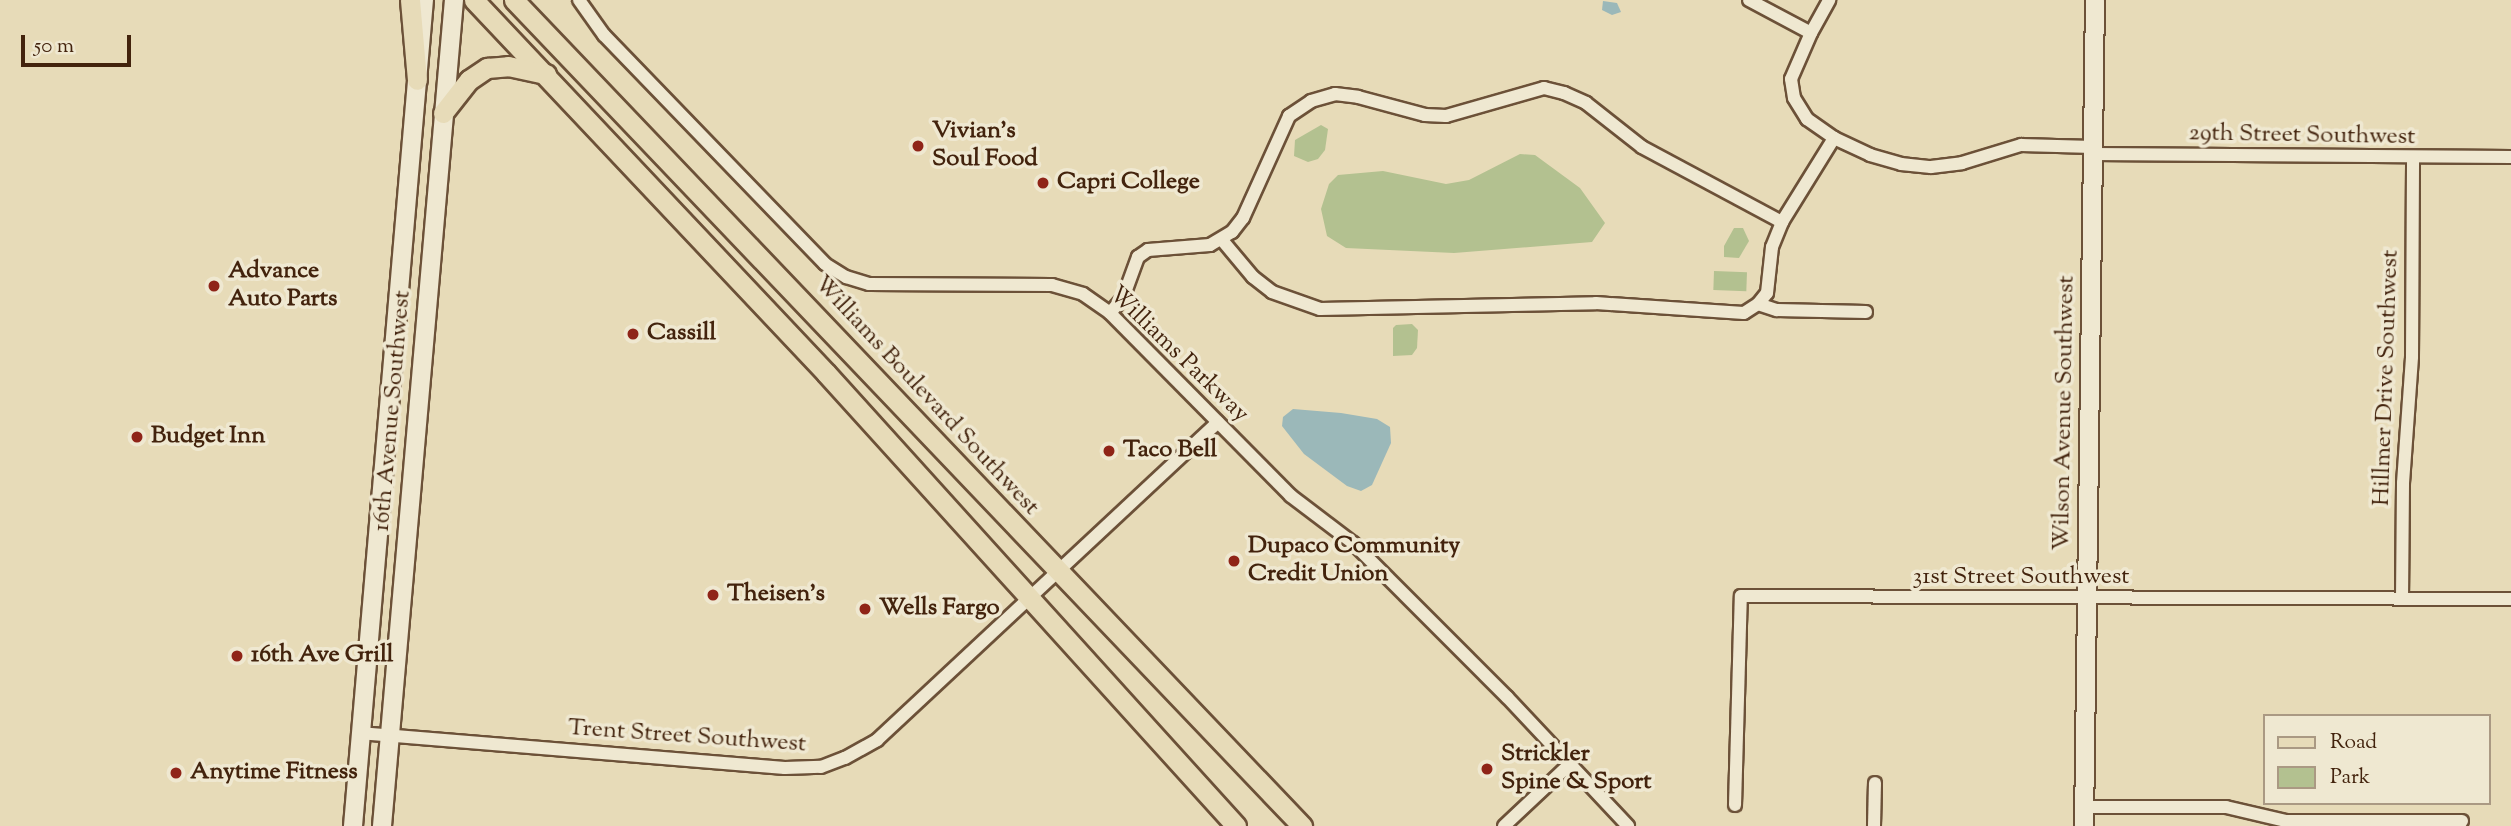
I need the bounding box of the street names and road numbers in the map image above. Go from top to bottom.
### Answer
street label: 29th Street Southwest [2188,120,2416,152]
street label: Hillmer Drive Southwest [2368,249,2406,507]
street label: Williams Boulevard Southwest [807,270,1045,522]
street label: Wilson Avenue Southwest [2048,275,2082,551]
street label: Williams Parkway [1102,281,1254,429]
street label: 16th Avenue Southwest [368,289,418,533]
street label: 31st Street Southwest [1912,564,2130,592]
street label: Trent Street Southwest [567,714,807,760]

